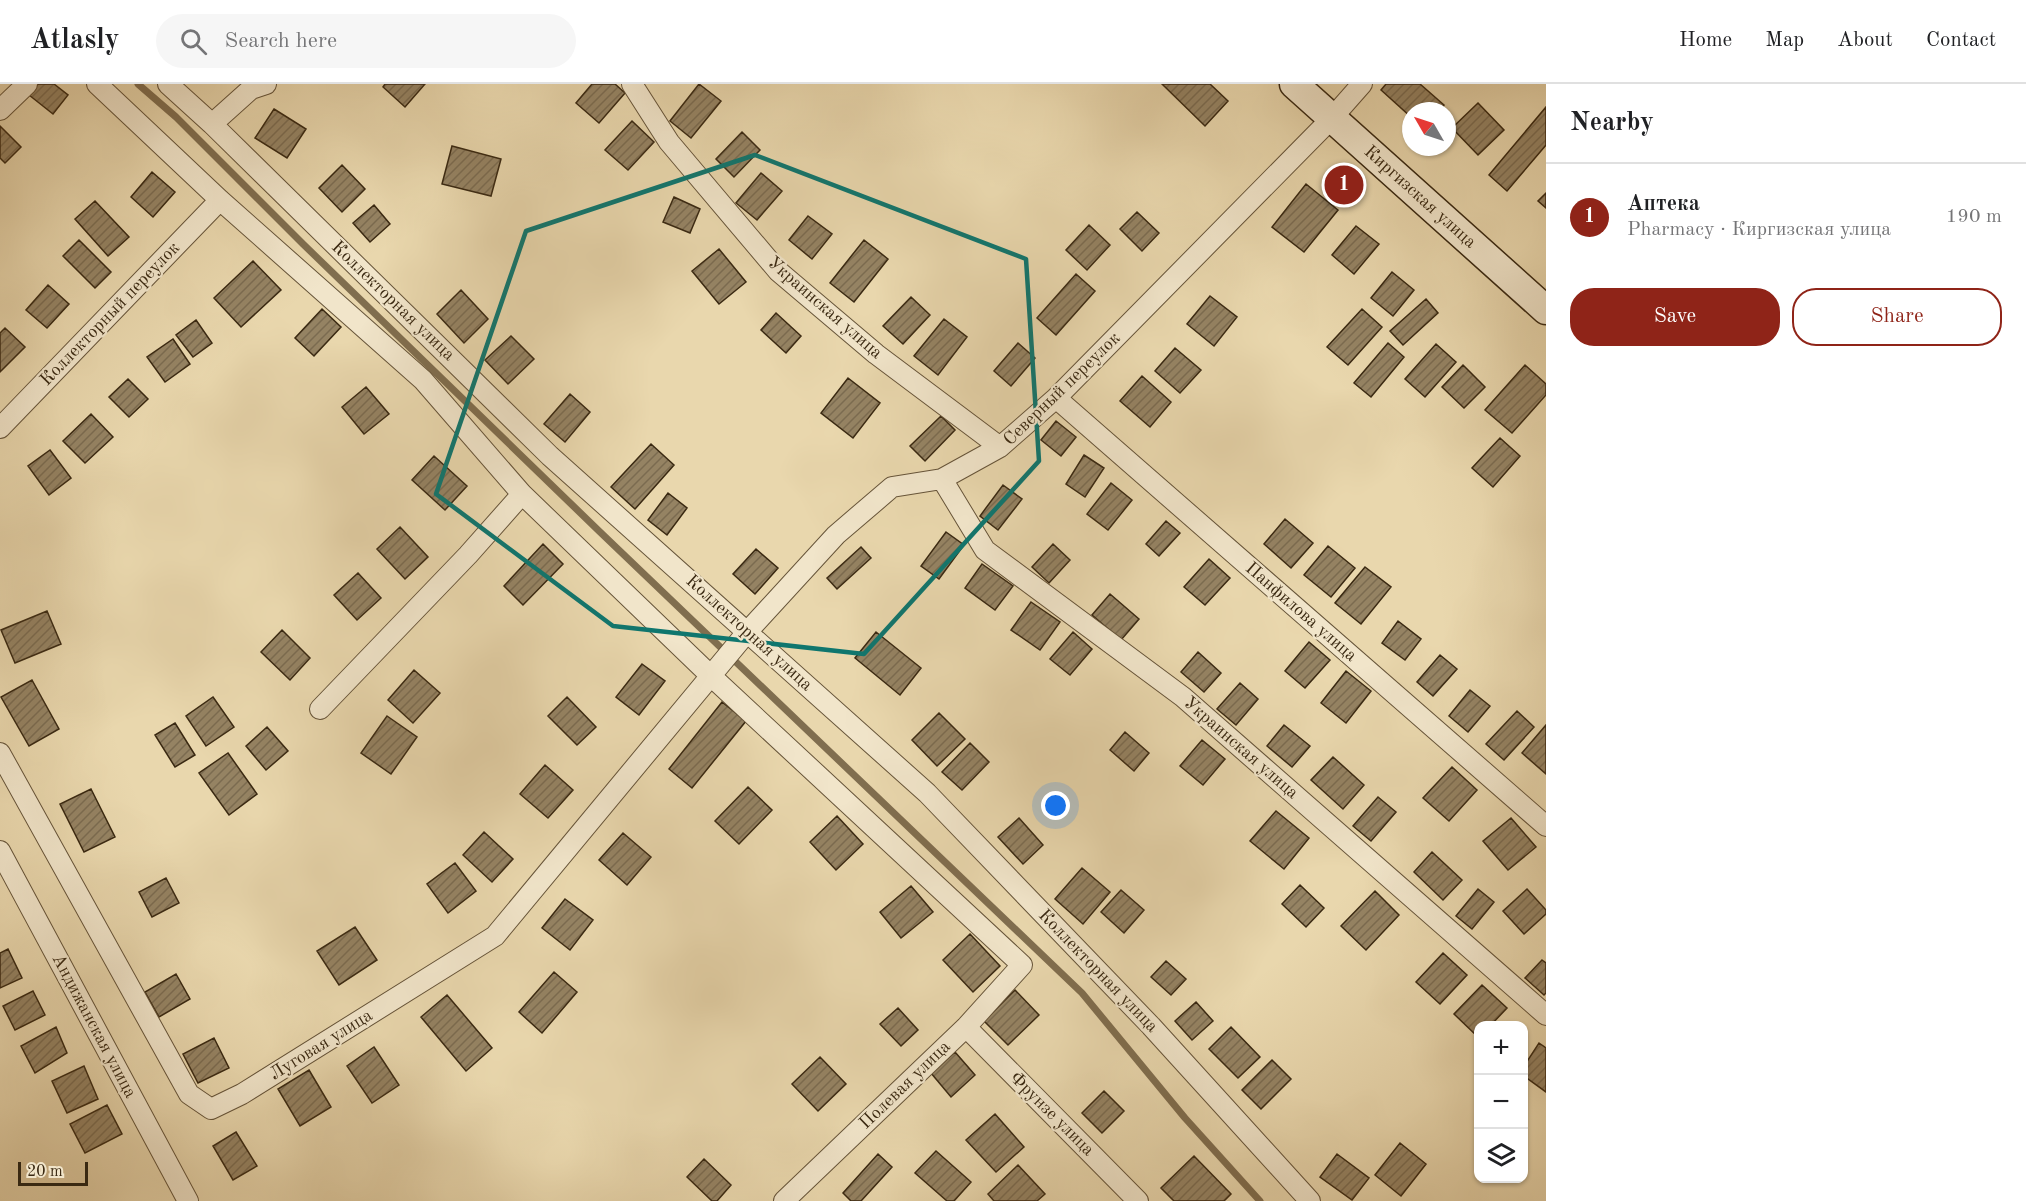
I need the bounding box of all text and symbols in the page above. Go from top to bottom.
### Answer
search box [156,14,576,68]
icon: search [177,25,210,58]
text: Atlasly [30,27,120,55]
text: Search here [225,30,337,52]
text: Home [1679,30,1732,51]
text: Map [1765,30,1804,51]
text: About [1837,30,1893,51]
text: Contact [1926,30,1996,51]
north arrow [1402,102,1456,156]
text: Nearby [1570,110,1654,136]
street label: Киргизская улица [1361,142,1479,252]
pin: 1 [1324,162,1364,208]
text: Аптека [1627,193,1700,215]
text: 1 [1584,207,1595,227]
text: 190 m [1946,207,2002,227]
text: Pharmacy · Киргизская улица [1627,220,1891,240]
street label: Коллекторная улица [328,238,458,364]
street label: Коллекторный переулок [37,239,183,389]
street label: Украинская улица [764,254,886,363]
button: Save [1570,288,1780,346]
button: Share [1792,288,2002,346]
street label: Северный переулок [1000,329,1124,449]
street label: Панфилова улица [1241,559,1360,666]
street label: Коллекторная улица [682,572,816,694]
street label: Украинская улица [1180,694,1302,803]
your location [1041,791,1070,820]
street label: Коллекторная улица [1035,906,1161,1036]
street label: Андижанская улица [48,951,140,1101]
street label: Луговая улица [266,1006,376,1084]
map controls [1474,1021,1528,1183]
button: + [1474,1021,1528,1075]
street label: Полевая улица [856,1037,954,1133]
street label: Фрунзе улица [1007,1069,1098,1160]
button: − [1474,1075,1528,1129]
button: layers [1474,1129,1528,1183]
scale bar [18,1159,88,1186]
text: 20 m [27,1164,63,1180]

